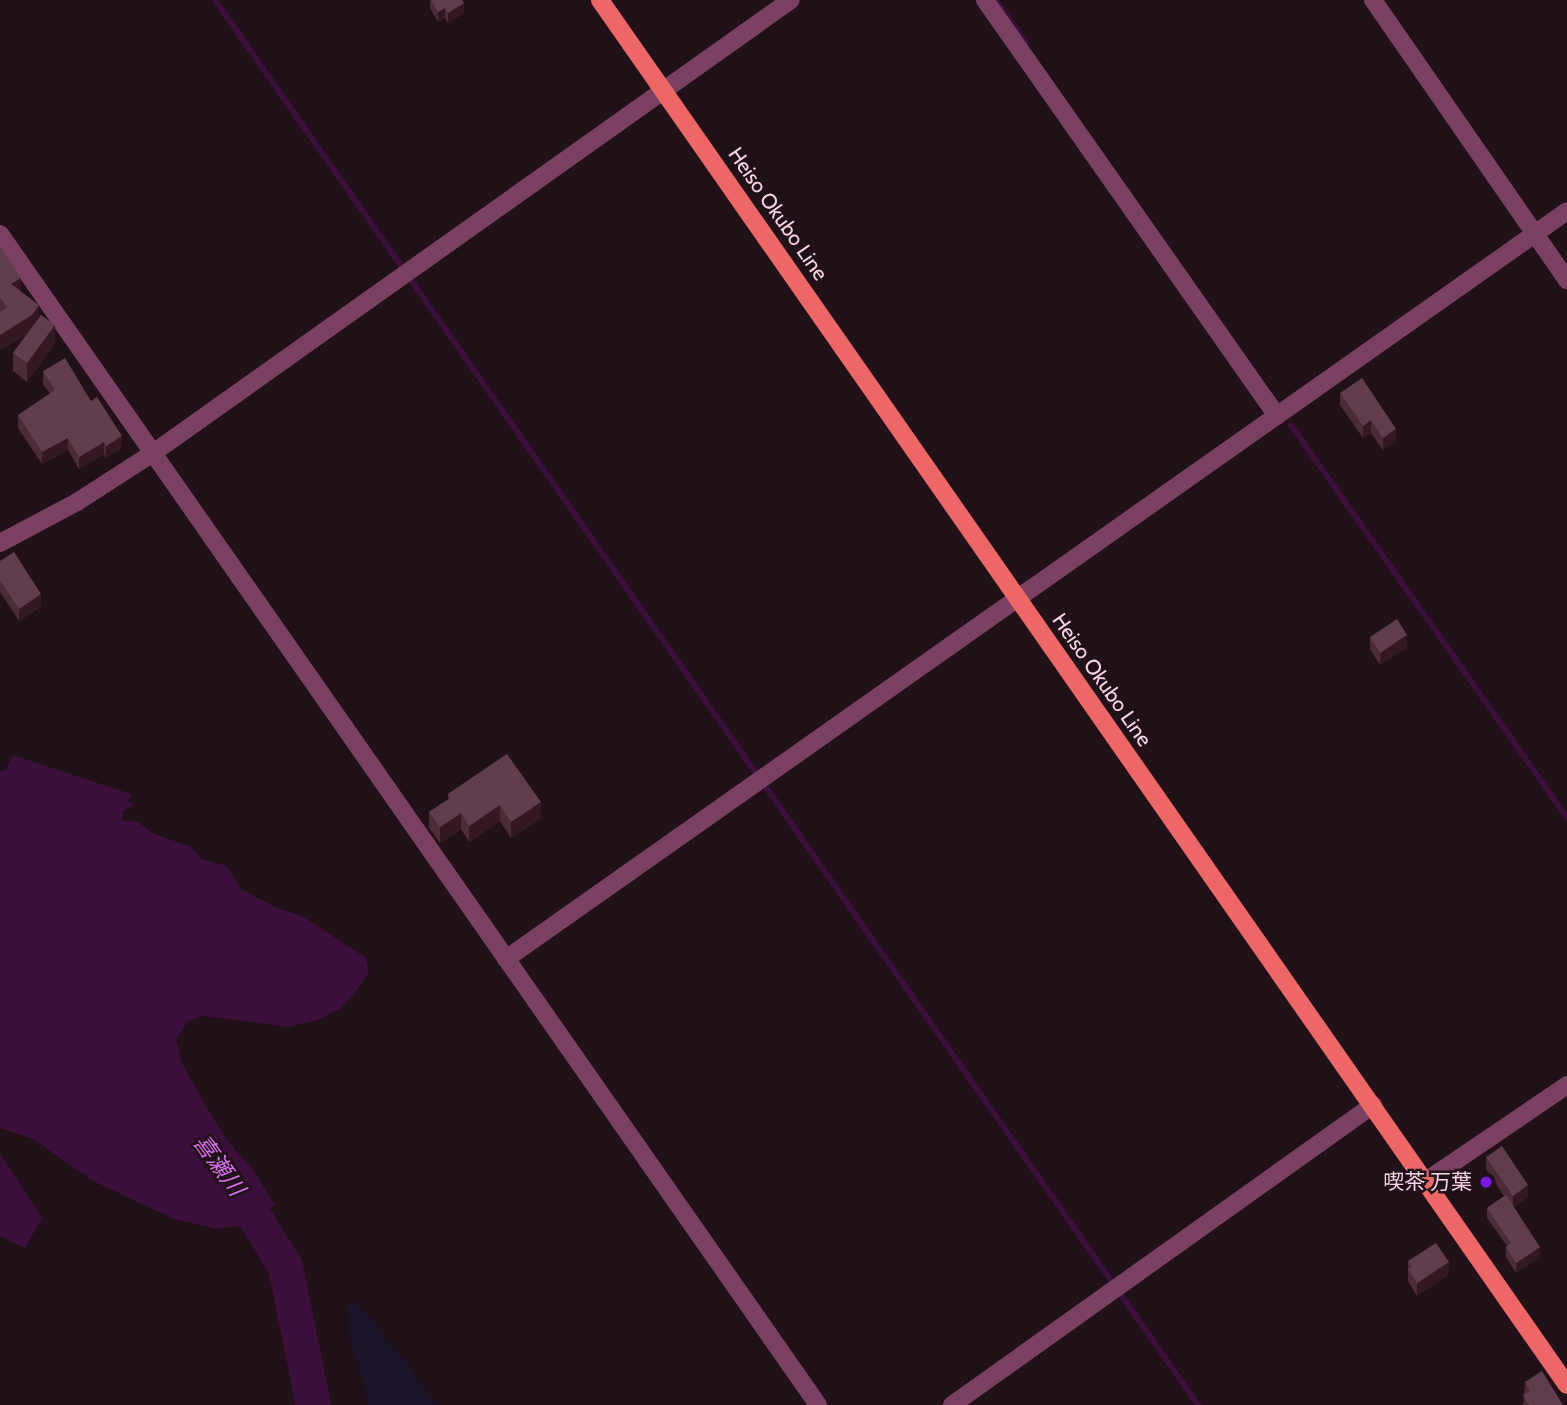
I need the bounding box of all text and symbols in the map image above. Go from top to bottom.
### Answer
street label: Heiso Okubo Line [723,143,833,285]
street label: Heiso Okubo Line [1047,609,1157,751]
water label: 喜瀬川 [188,1129,250,1201]
place label: 喫茶 万葉 [1383,1169,1472,1195]
marker: 喫茶 万葉 [1478,1174,1494,1190]

